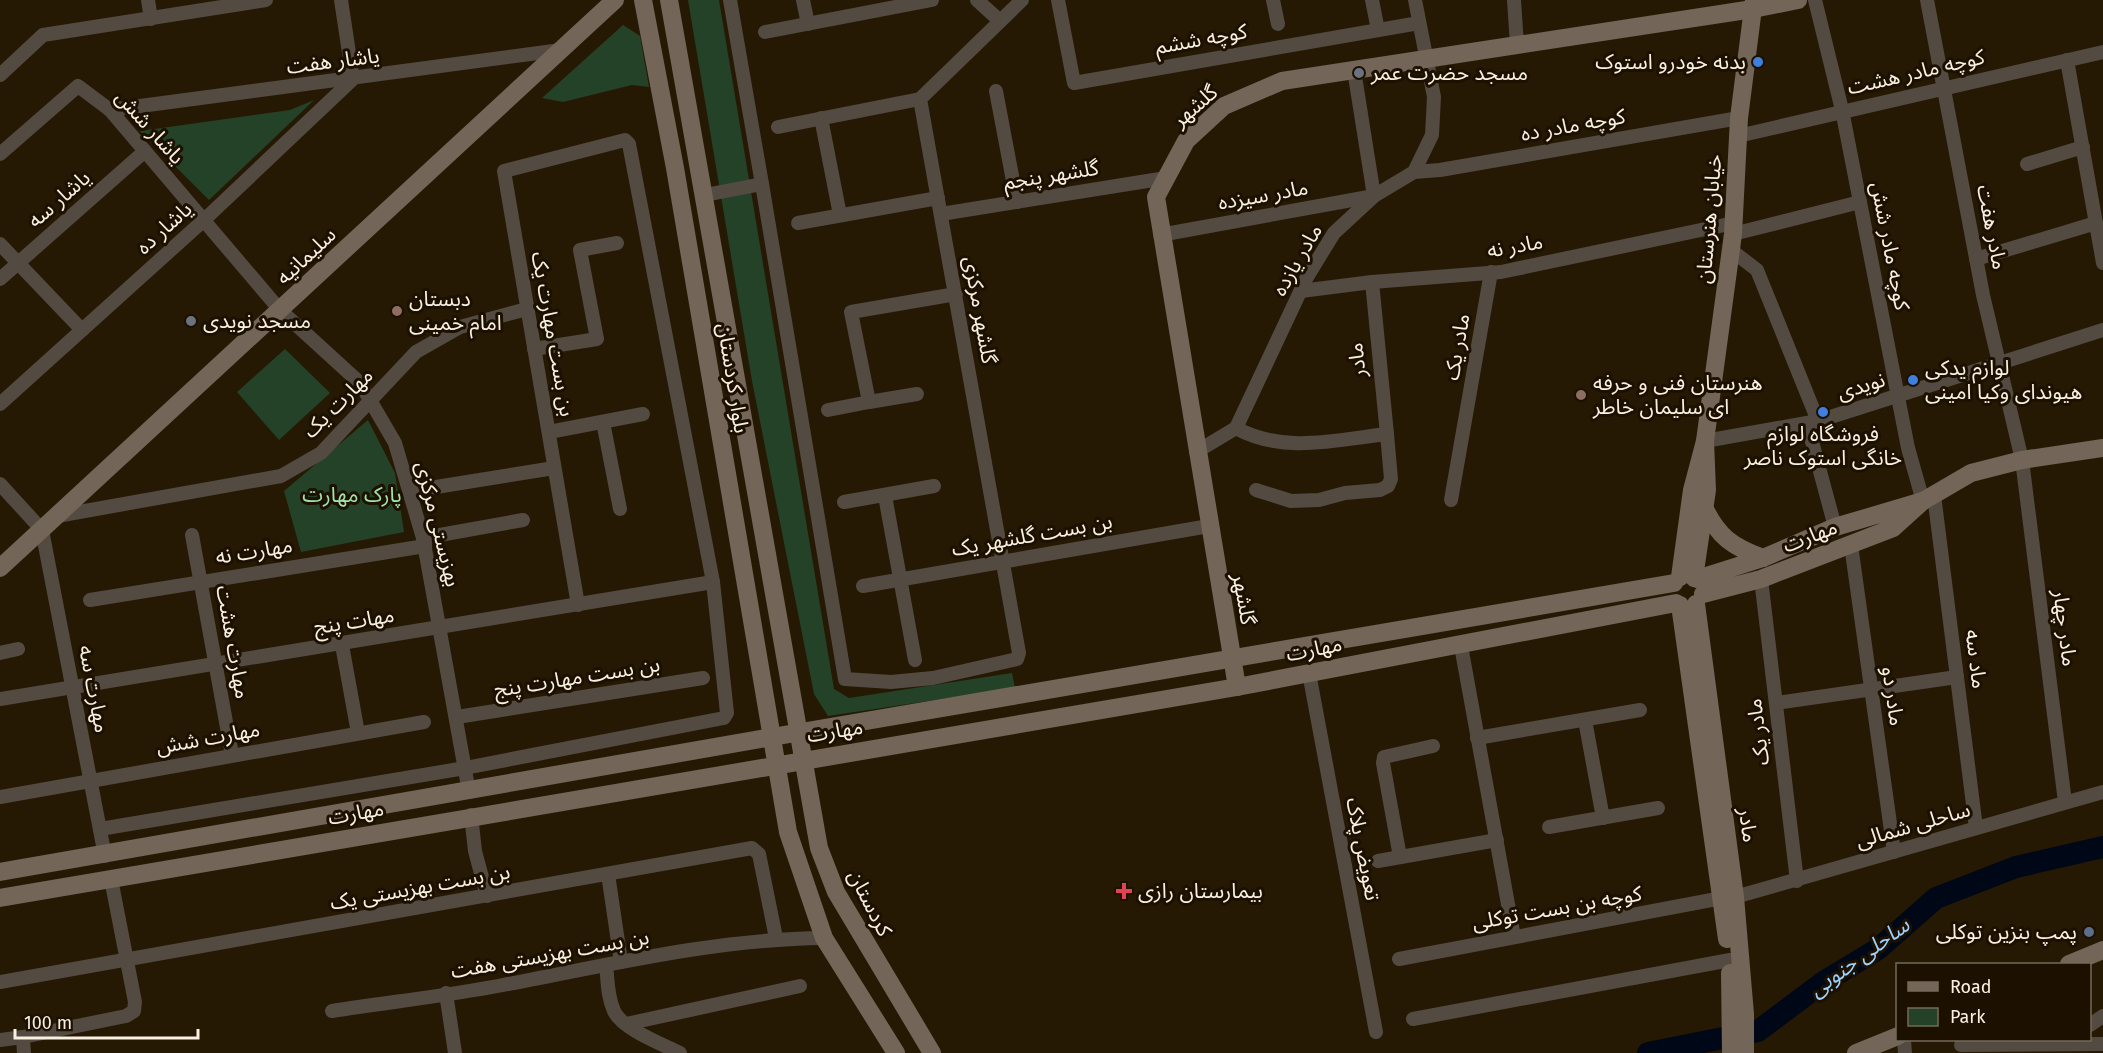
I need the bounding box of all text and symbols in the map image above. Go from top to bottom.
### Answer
street label: کوچه ششم [1153,18,1250,62]
street label: یاشار هفت [285,42,381,80]
street label: کوچه مادر هشت [1845,44,1987,100]
place label: بدنه خودرو استوک [1595,49,1746,75]
marker: بدنه خودرو استوک [1751,55,1765,69]
place label: مسجد حضرت عمر [1370,60,1528,86]
marker: مسجد حضرت عمر [1352,66,1366,80]
street label: گلشهر [1166,79,1223,133]
street label: یاشار شش [110,84,190,170]
street label: کوچه مادر ده [1519,103,1628,147]
street label: خیابان هنرستان [1690,153,1728,285]
street label: گلشهر پنجم [1002,155,1101,197]
street label: یاشار سه [22,165,96,233]
street label: مادر سیزده [1216,174,1310,216]
street label: کوچه مادر شش [1865,180,1915,313]
street label: مادر هفت [1971,182,2013,272]
street label: یاشار ده [130,196,198,260]
street label: مادر یازده [1266,220,1328,300]
street label: سلیمانیه [271,222,341,290]
street label: مادر نه [1485,228,1545,264]
street label: بن بست مهارت یک [526,249,580,419]
street label: گلشهر مرکزی [958,254,1002,366]
place label: دبستان امام خمینی [409,286,502,339]
marker: دبستان امام خمینی [390,304,404,318]
place label: مسجد نویدی [203,308,311,334]
street label: مادر یک [1438,312,1476,382]
marker: مسجد نویدی [184,314,198,328]
street label: بلوار کردستان [711,321,755,435]
street label: مادر [1342,341,1372,380]
place label: لوازم یدکى هیونداى وکیا امینى [1925,355,2082,405]
street label: مهارت یک [297,362,379,444]
street label: نویدی [1834,366,1888,406]
place label: هنرستان فنی و حرفه ای سلیمان خاطر [1592,370,1763,420]
marker: لوازم یدکى هیونداى وکیا امینى [1906,373,1920,387]
marker: هنرستان فنی و حرفه ای سلیمان خاطر [1574,388,1588,402]
marker: فروشگاه لوازم خانگى استوک ناصر [1816,405,1830,419]
place label: فروشگاه لوازم خانگى استوک ناصر [1743,421,1902,471]
street label: بهزیستی مرکزی [410,459,466,589]
park label: پارک مهارت [302,482,402,508]
street label: بن بست گلشهر یک [950,508,1114,562]
street label: مهارت [1779,514,1841,558]
street label: مهارت نه [214,532,294,570]
street label: گلشهر [1227,570,1261,627]
street label: مهارت هشت [210,583,256,701]
street label: مادر چهار [2047,587,2083,668]
street label: مهات پنج [312,602,397,642]
street label: ماد سه [1959,628,1993,690]
street label: مهارت [1284,631,1344,667]
street label: مهارت سه [73,643,115,735]
street label: بن بست مهارت پنج [492,651,662,705]
street label: مادر دو [1876,665,1910,727]
street label: مادر یک [1741,697,1775,767]
street label: مهارت [805,714,865,748]
street label: مهارت شش [154,716,262,760]
street label: مهارت [326,795,386,831]
street label: تعویض پلاک [1340,795,1386,903]
street label: ساحلی شمالی [1853,796,1973,854]
street label: مادر [1733,805,1763,844]
street label: بن بست بهزیستی یک [328,858,512,916]
street label: کردستان [842,865,898,941]
place label: بیمارستان رازی [1138,878,1263,904]
street label: کوچه بن بست توکلی [1470,880,1644,936]
marker: بیمارستان رازی [1115,882,1133,900]
water label: ساحلی جنوبی [1803,911,1915,1003]
place label: پمپ بنزین توکلی [1936,919,2077,946]
street label: بن بست بهزیستی هفت [449,924,651,984]
marker: پمپ بنزین توکلی [2082,925,2096,939]
legend [1896,963,2091,1041]
text: Road [1950,976,1992,998]
scale bar [15,1002,198,1040]
text: Park [1950,1006,1986,1028]
text: 100 m [24,1012,72,1034]

